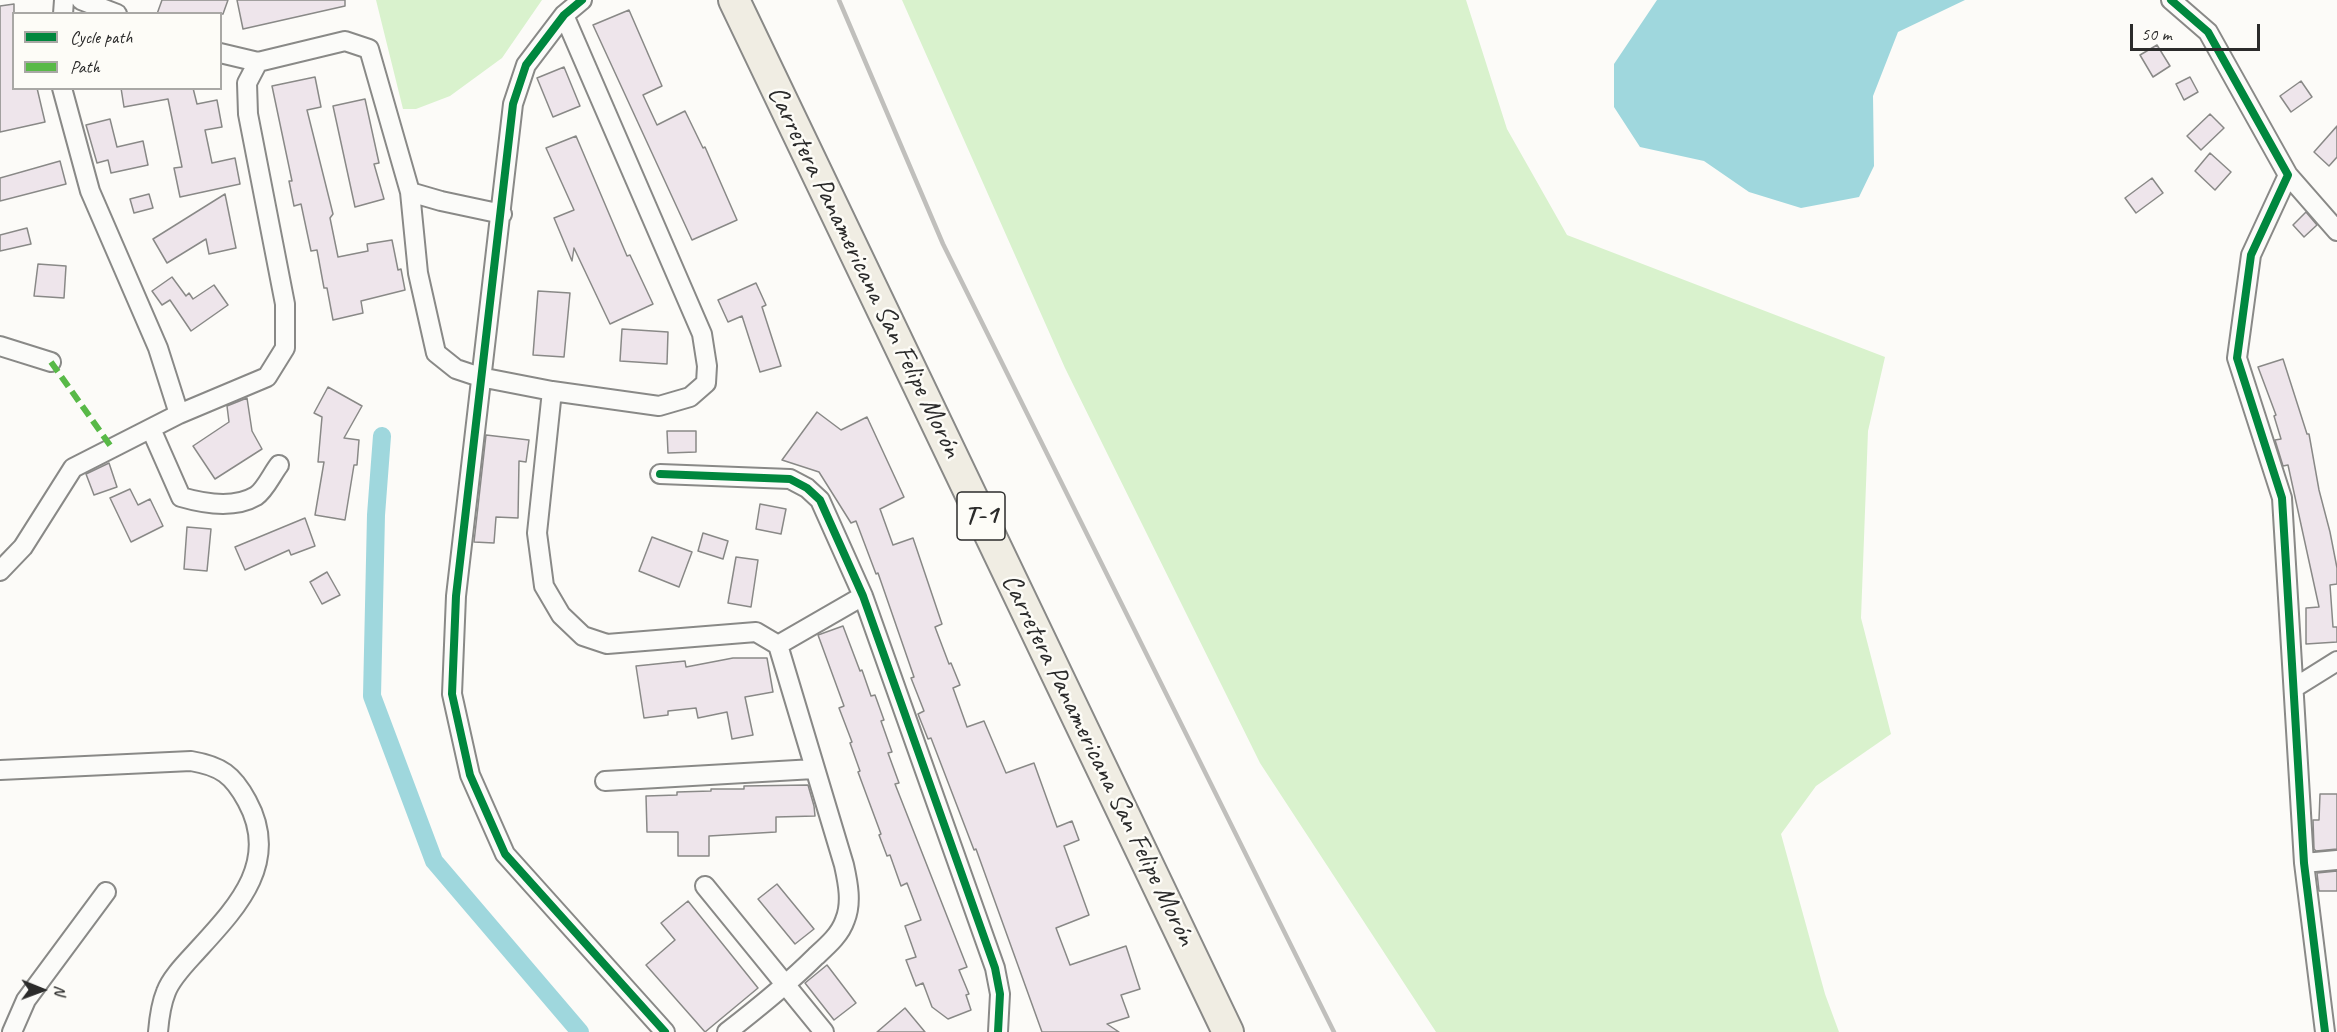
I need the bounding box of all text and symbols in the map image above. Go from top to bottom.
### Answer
legend [12,12,222,90]
scale bar [2133,12,2264,50]
text: 50 m [2141,23,2172,45]
text: Cycle path [70,26,132,48]
text: Path [70,56,100,78]
street label: Carretera Panamericana San Felipe Morón [759,81,969,463]
road number: T-1 [957,492,1005,540]
street label: Carretera Panamericana San Felipe Morón [993,569,1203,951]
north arrow [12,960,72,1020]
text: N [50,985,70,995]

